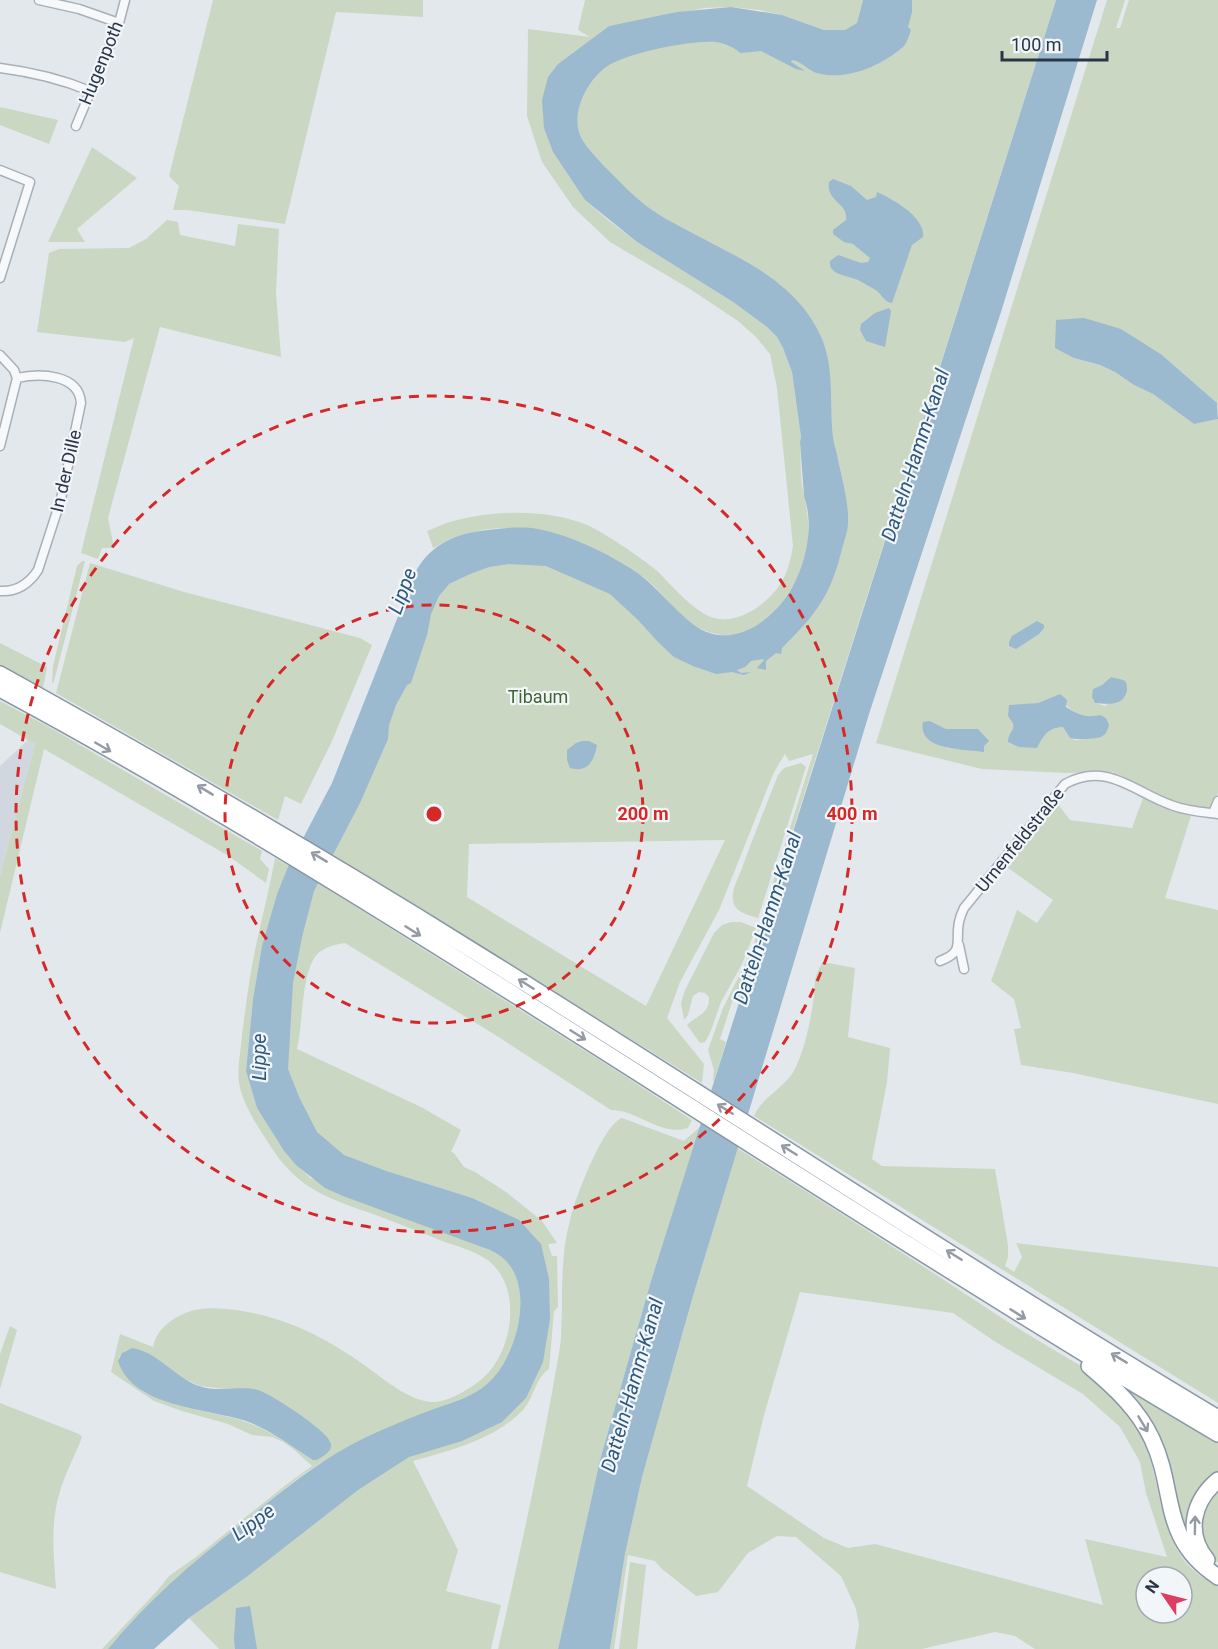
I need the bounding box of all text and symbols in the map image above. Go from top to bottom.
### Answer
street label: Hugenpoth [74,18,127,108]
scale bar [1002,24,1107,62]
text: 100 m [1011,34,1062,55]
water label: Datteln-Hamm-Kanal [876,366,954,544]
street label: In der Dille [46,428,85,514]
water label: Lippe [383,565,421,617]
park label: Tibaum [508,686,568,707]
one-way arrow [95,741,112,753]
one-way arrow [197,783,214,795]
street label: Urnenfeldstraße [971,783,1068,896]
text: 200 m [617,803,669,824]
text: 400 m [826,803,878,824]
centre of rings [424,804,444,824]
water label: Datteln-Hamm-Kanal [728,829,806,1007]
one-way arrow [311,851,328,863]
one-way arrow [404,924,421,937]
one-way arrow [518,978,535,990]
one-way arrow [569,1028,586,1041]
water label: Lippe [247,1033,271,1081]
one-way arrow [717,1103,734,1115]
one-way arrow [781,1144,798,1157]
one-way arrow [946,1248,963,1260]
water label: Datteln-Hamm-Kanal [596,1295,668,1475]
one-way arrow [1010,1308,1026,1320]
one-way arrow [1111,1352,1128,1364]
one-way arrow [1138,1415,1150,1432]
water label: Lippe [227,1498,279,1546]
one-way arrow [1189,1516,1200,1536]
north arrow [1134,1565,1194,1625]
text: N [1141,1577,1163,1597]

